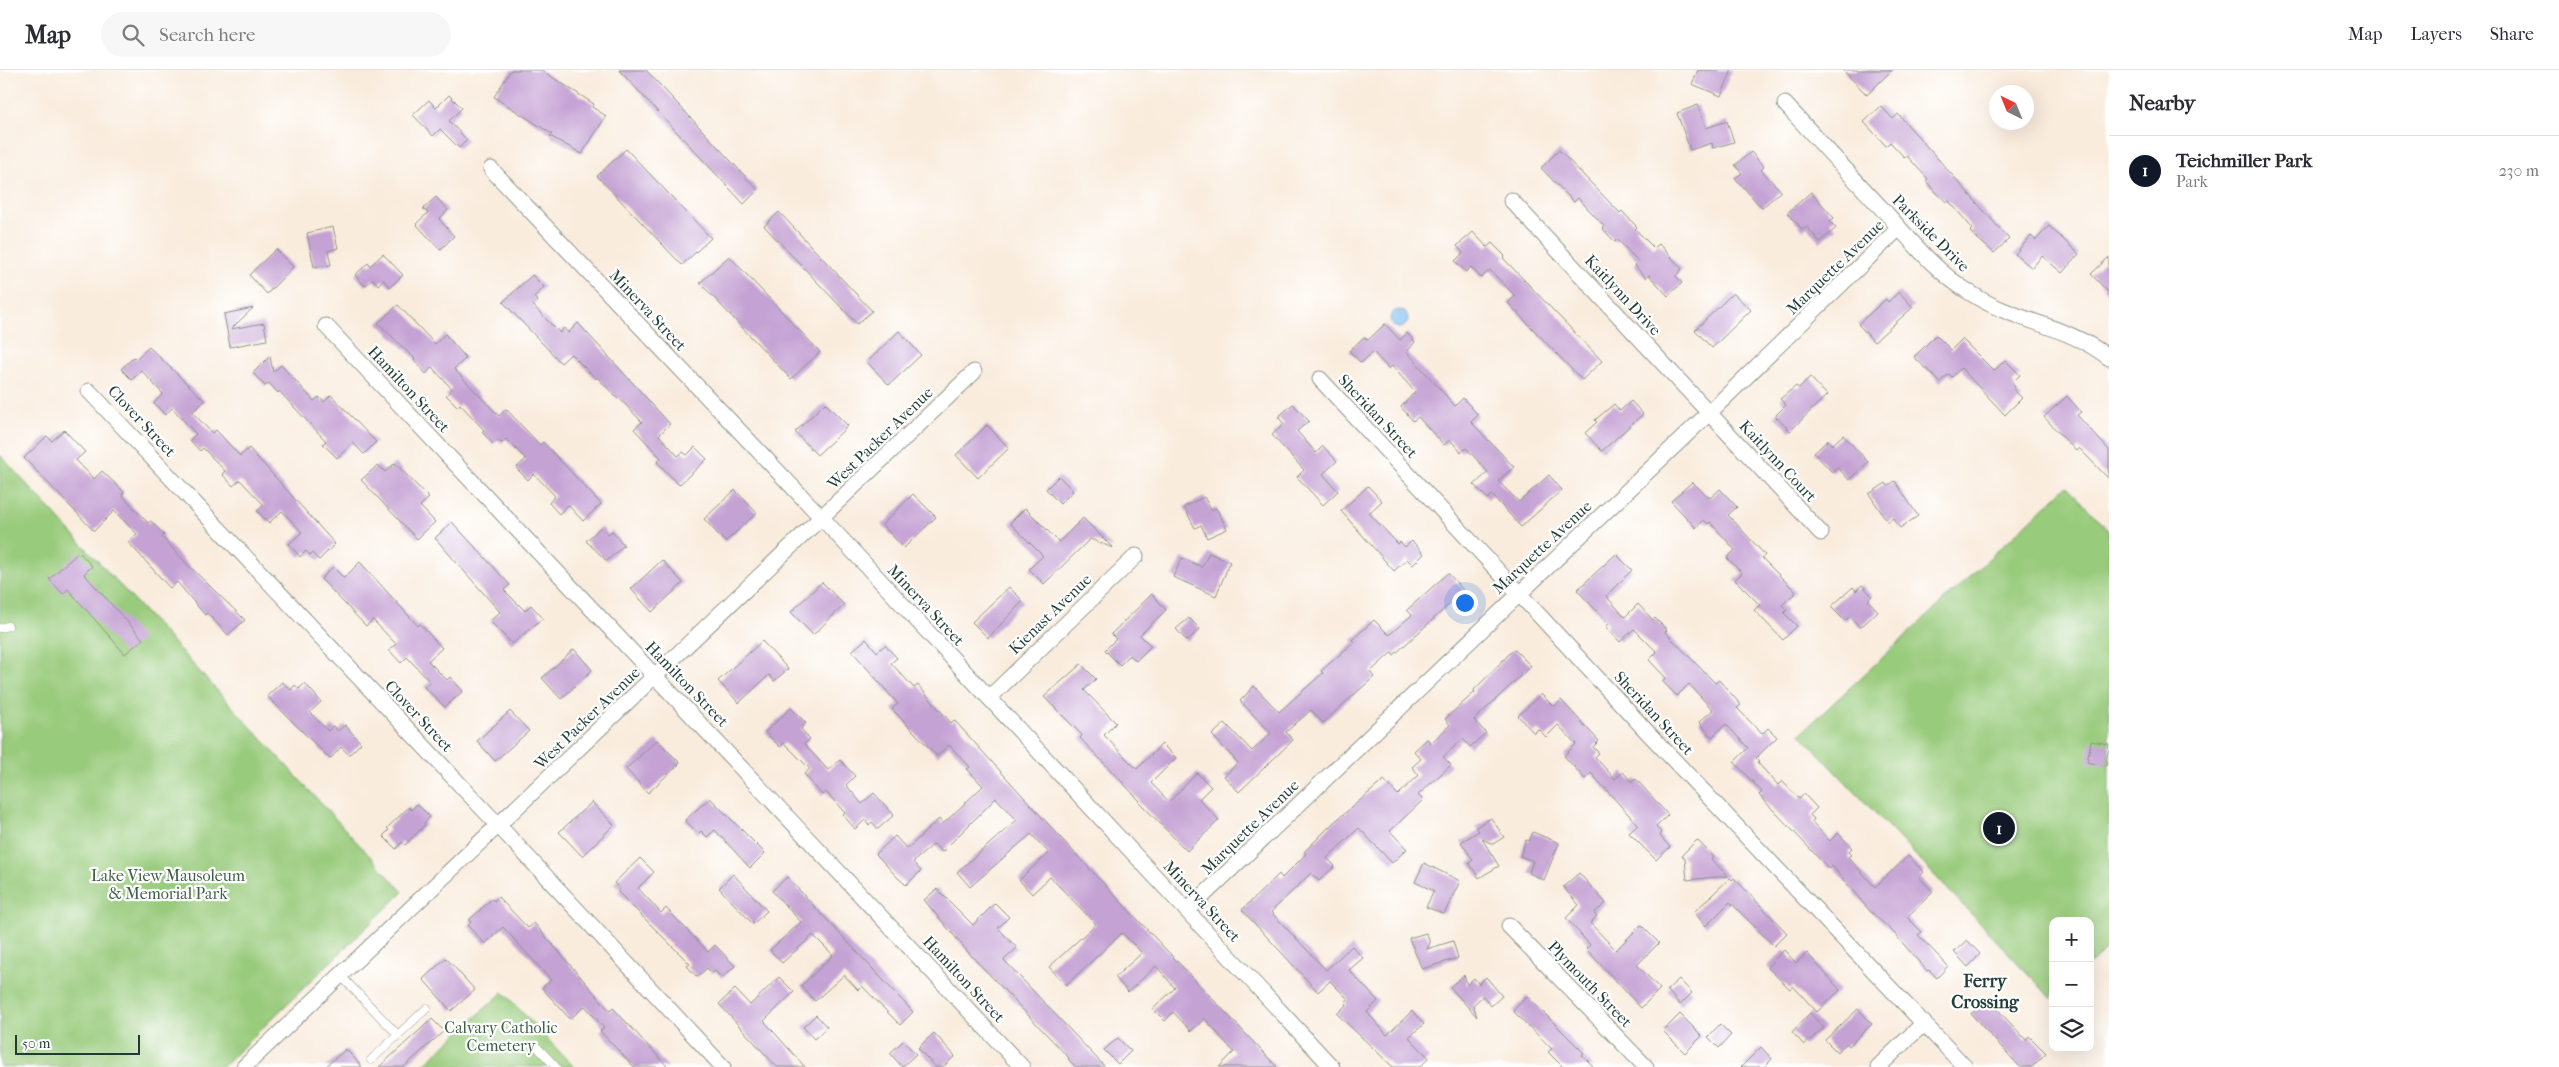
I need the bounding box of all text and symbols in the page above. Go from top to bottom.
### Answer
search box [101,12,451,57]
text: Map [25,21,71,49]
icon: search [119,21,147,49]
text: Search here [159,24,255,46]
text: Map [2348,24,2382,45]
text: Layers [2410,24,2462,45]
text: Share [2490,24,2534,45]
north arrow [1989,85,2034,130]
text: Nearby [2129,91,2195,115]
text: Teichmiller Park [2176,150,2312,172]
text: 1 [2142,161,2148,180]
text: 230 m [2499,161,2539,180]
text: Park [2176,172,2208,191]
street label: Parkside Drive [1888,190,1974,276]
street label: Marquette Avenue [1782,216,1888,318]
street label: Kaitlynn Drive [1581,251,1665,339]
street label: Minerva Street [606,265,691,355]
street label: Hamilton Street [364,342,454,436]
street label: Sheridan Street [1334,370,1422,462]
street label: Clover Street [104,381,180,461]
street label: West Packer Avenue [823,383,937,494]
street label: Kaitlynn Court [1735,416,1821,506]
street label: Marquette Avenue [1489,496,1595,598]
street label: Minerva Street [884,560,969,650]
street label: Kienast Avenue [1005,570,1095,658]
your location [1452,590,1478,616]
street label: Hamilton Street [642,637,733,731]
street label: West Packer Avenue [530,663,644,774]
street label: Sheridan Street [1610,667,1698,759]
street label: Clover Street [381,676,457,756]
street label: Marquette Avenue [1197,776,1303,878]
pin: 1 [1983,809,2015,847]
street label: Minerva Street [1160,856,1245,946]
park label: Lake View Mausoleum & Memorial Park [91,866,246,903]
map controls [2049,917,2094,1052]
button: + [2049,917,2094,962]
street label: Hamilton Street [919,932,1009,1026]
street label: Plymouth Street [1544,937,1636,1031]
button: − [2049,962,2094,1007]
district label: Ferry Crossing [1951,971,2020,1013]
button: layers [2049,1007,2094,1052]
park label: Calvary Catholic Cemetery [444,1018,558,1055]
scale bar [15,1032,140,1055]
text: 50 m [22,1035,50,1052]

